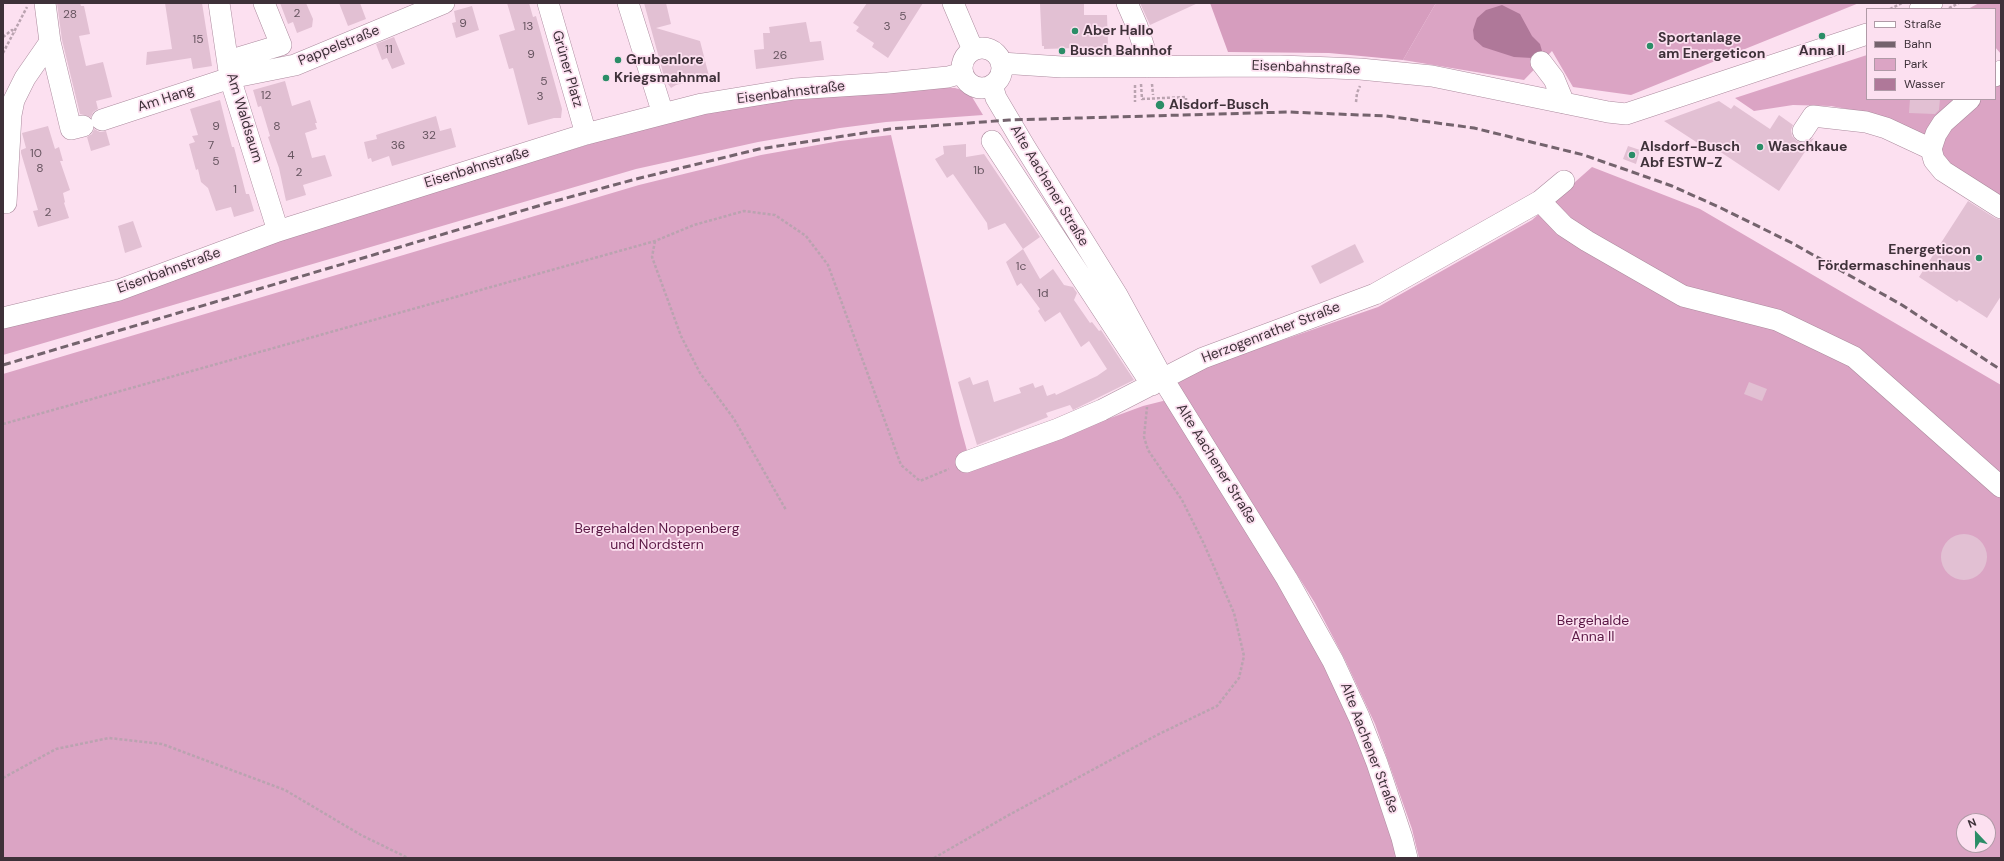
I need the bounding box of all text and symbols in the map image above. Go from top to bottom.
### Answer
house number: 2 [294,7,300,21]
house number: 28 [63,8,77,22]
legend [1866,8,1996,100]
house number: 5 [899,10,907,24]
text: Straße [1904,16,1941,32]
house number: 9 [459,17,467,31]
house number: 13 [523,20,533,34]
house number: 3 [883,20,891,34]
street label: Pappelstraße [296,22,382,70]
place label: Aber Hallo [1083,23,1154,39]
marker: Aber Hallo [1070,26,1080,36]
street label: Grüner Platz [548,29,586,109]
place label: Sportanlage am Energeticon [1658,30,1765,62]
marker: Anna II [1817,31,1827,41]
house number: 15 [192,33,204,47]
text: Bahn [1904,36,1932,52]
marker: Sportanlage am Energeticon [1645,41,1655,51]
house number: 11 [385,43,393,57]
place label: Busch Bahnhof [1070,43,1172,59]
place label: Anna II [1799,43,1845,59]
marker: Busch Bahnhof [1057,46,1067,56]
house number: 9 [527,48,535,62]
house number: 26 [773,49,787,63]
place label: Grubenlore [626,52,704,68]
marker: Grubenlore [613,55,623,65]
text: Park [1904,56,1928,72]
street label: Eisenbahnstraße [1251,58,1361,78]
place label: Kriegsmahnmal [614,70,721,86]
street label: Am Waldsaum [222,71,266,165]
marker: Kriegsmahnmal [601,73,611,83]
house number: 5 [540,75,548,89]
text: Wasser [1904,76,1945,92]
street label: Eisenbahnstraße [736,78,846,108]
street label: Am Hang [136,82,196,116]
house number: 12 [261,89,271,103]
house number: 3 [536,90,544,104]
place label: Alsdorf-Busch [1169,97,1269,113]
marker: Alsdorf-Busch [1154,99,1166,111]
house number: 9 [212,120,220,134]
house number: 8 [273,120,281,134]
street label: Alte Aachener Straße [1006,122,1092,250]
house number: 32 [422,129,436,143]
house number: 7 [208,139,214,153]
house number: 36 [391,139,405,153]
place label: Alsdorf-Busch Abf ESTW-Z [1640,139,1740,172]
place label: Waschkaue [1768,139,1847,155]
marker: Waschkaue [1755,142,1765,152]
street label: Eisenbahnstraße [423,144,531,192]
house number: 10 [30,147,42,161]
house number: 4 [287,149,295,163]
marker: Alsdorf-Busch Abf ESTW-Z [1627,150,1637,160]
house number: 5 [212,155,220,169]
house number: 8 [36,162,44,176]
house number: 1b [973,164,985,178]
house number: 2 [296,166,302,180]
house number: 1 [233,183,237,197]
house number: 2 [45,206,51,220]
place label: Energeticon Fördermaschinenhaus [1818,242,1971,274]
street label: Eisenbahnstraße [115,245,223,297]
marker: Energeticon Fördermaschinenhaus [1974,253,1984,263]
house number: 1c [1016,260,1026,274]
house number: 1d [1037,287,1049,301]
street label: Herzogenrather Straße [1199,299,1343,367]
street label: Alte Aachener Straße [1172,401,1260,527]
park label: Bergehalden Noppenberg und Nordstern [574,521,740,554]
park label: Bergehalde Anna II [1557,613,1629,646]
street label: Alte Aachener Straße [1336,680,1402,816]
north arrow [1956,813,1996,853]
text: N [1966,815,1978,831]

